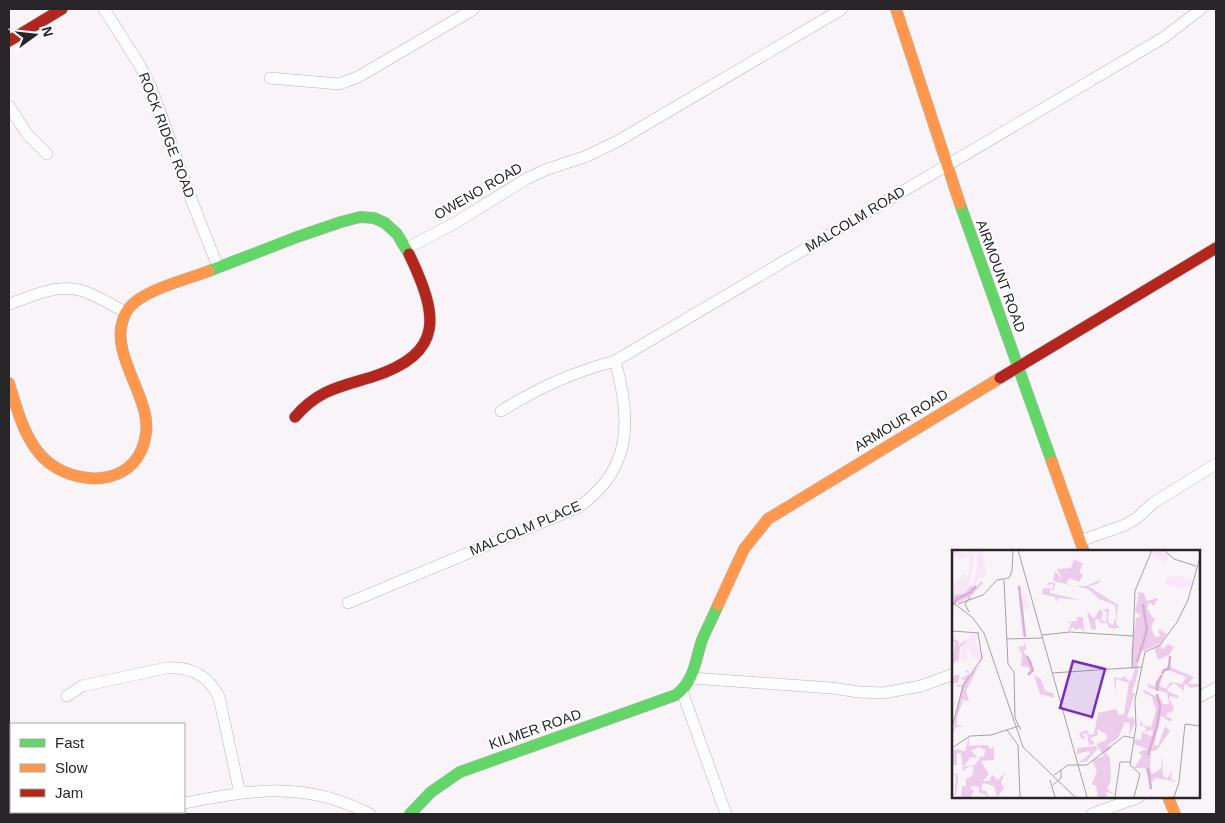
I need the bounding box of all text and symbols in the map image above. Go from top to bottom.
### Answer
north arrow [10,10,60,60]
text: N [39,25,57,39]
street label: ROCK RIDGE ROAD [136,70,198,200]
street label: OWENO ROAD [431,159,525,223]
street label: MALCOLM ROAD [802,183,908,255]
street label: AIRMOUNT ROAD [973,217,1029,335]
street label: ARMOUR ROAD [851,386,951,454]
street label: MALCOLM PLACE [467,497,583,559]
inset map [952,550,1200,798]
street label: KILMER ROAD [487,706,583,752]
legend [10,723,185,813]
text: Fast [55,734,85,751]
text: Slow [55,759,88,776]
text: Jam [55,784,83,801]

